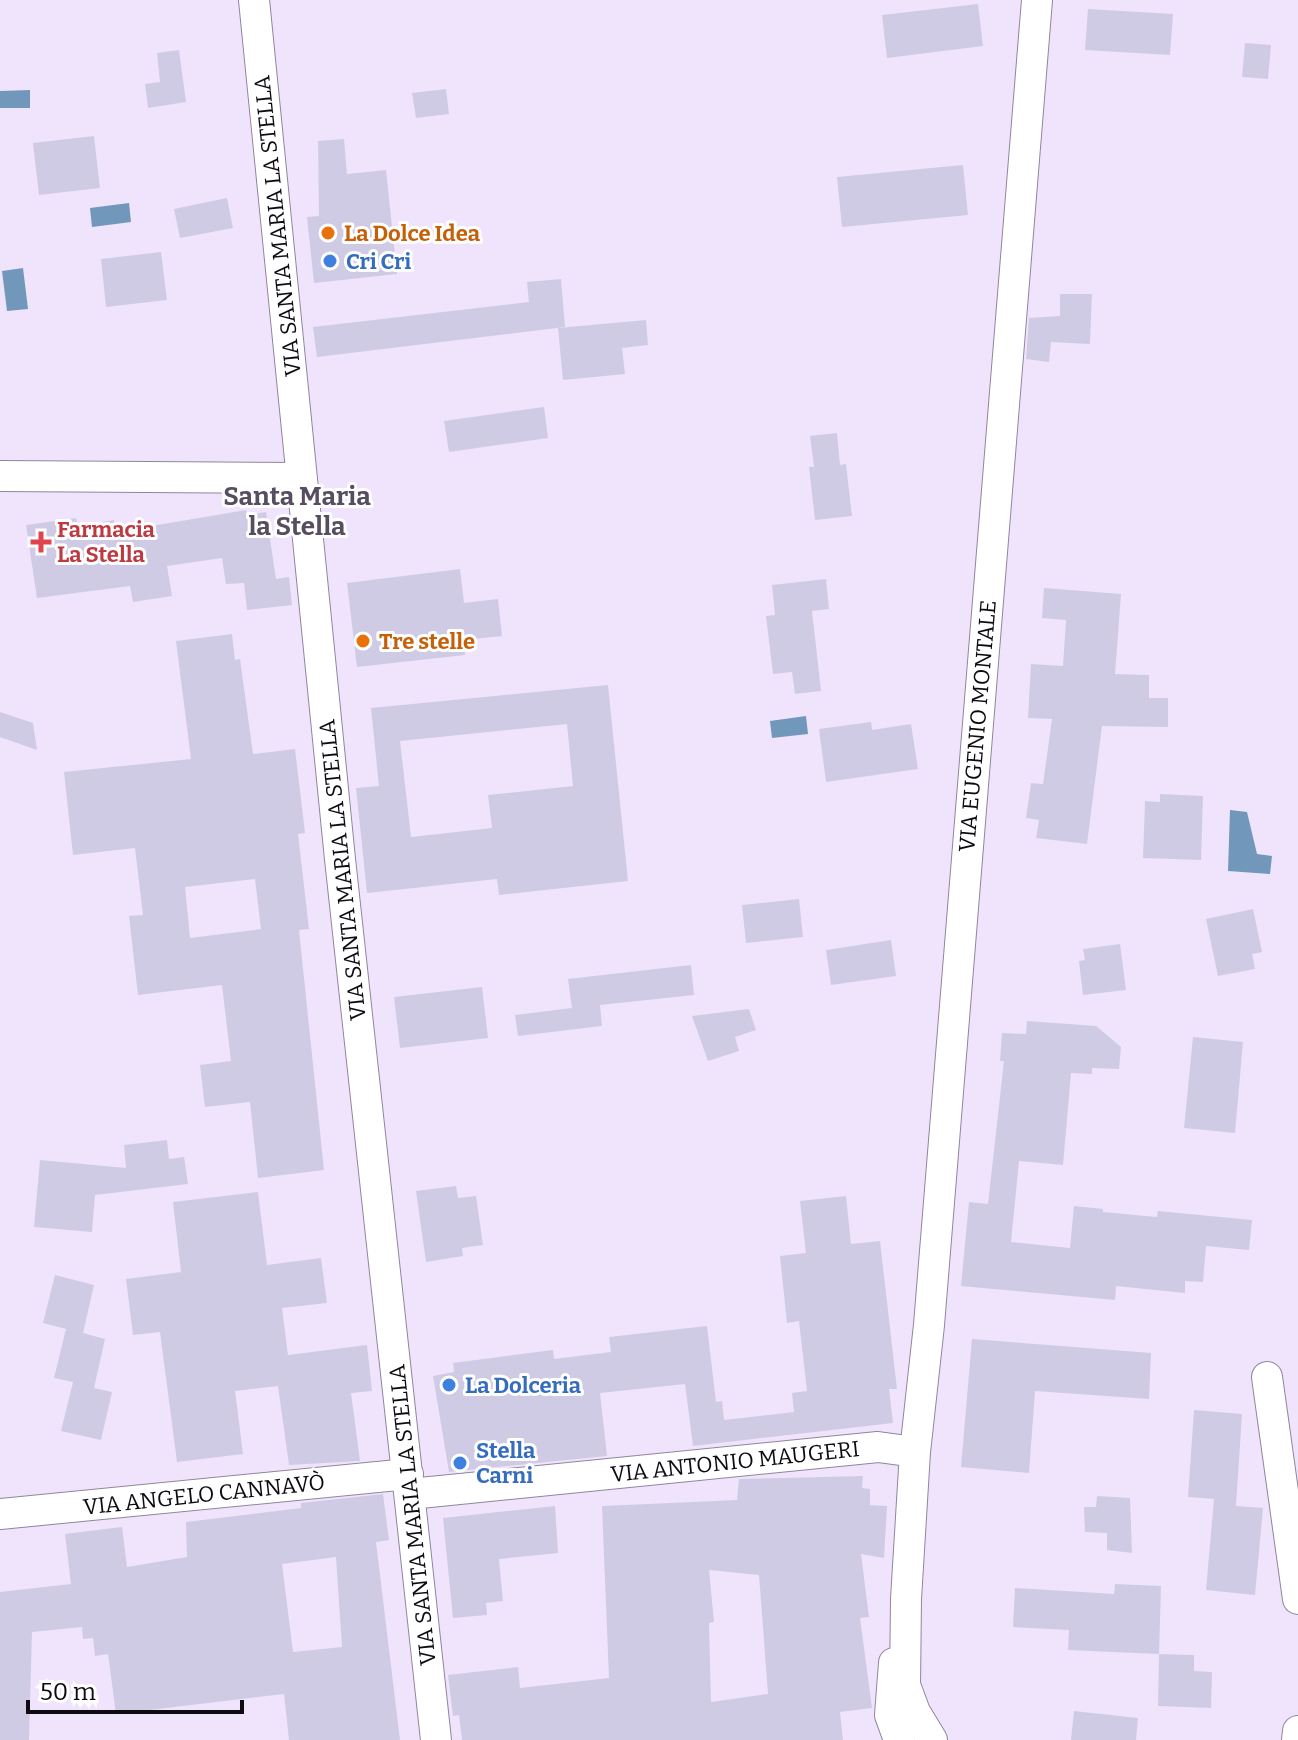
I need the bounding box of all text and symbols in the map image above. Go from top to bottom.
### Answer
street label: VIA SANTA MARIA LA STELLA [248,74,307,378]
place label: La Dolce Idea [344,220,481,247]
marker: La Dolce Idea [319,224,337,242]
place label: Cri Cri [346,248,411,275]
marker: Cri Cri [321,252,339,270]
district label: Santa Maria la Stella [223,481,371,542]
place label: Farmacia La Stella [57,516,156,568]
marker: Farmacia La Stella [32,533,50,551]
street label: VIA EUGENIO MONTALE [953,599,1002,853]
place label: Tre stelle [379,628,475,655]
marker: Tre stelle [354,632,372,650]
street label: VIA SANTA MARIA LA STELLA [313,718,372,1022]
street label: VIA SANTA MARIA LA STELLA [383,1363,442,1667]
place label: La Dolceria [465,1372,582,1399]
marker: La Dolceria [440,1376,458,1394]
street label: VIA ANTONIO MAUGERI [609,1435,861,1488]
place label: Stella Carni [476,1437,536,1489]
marker: Stella Carni [451,1454,469,1472]
street label: VIA ANGELO CANNAVÒ [82,1468,326,1521]
scale bar [28,1664,242,1714]
text: 50 m [40,1678,96,1706]

